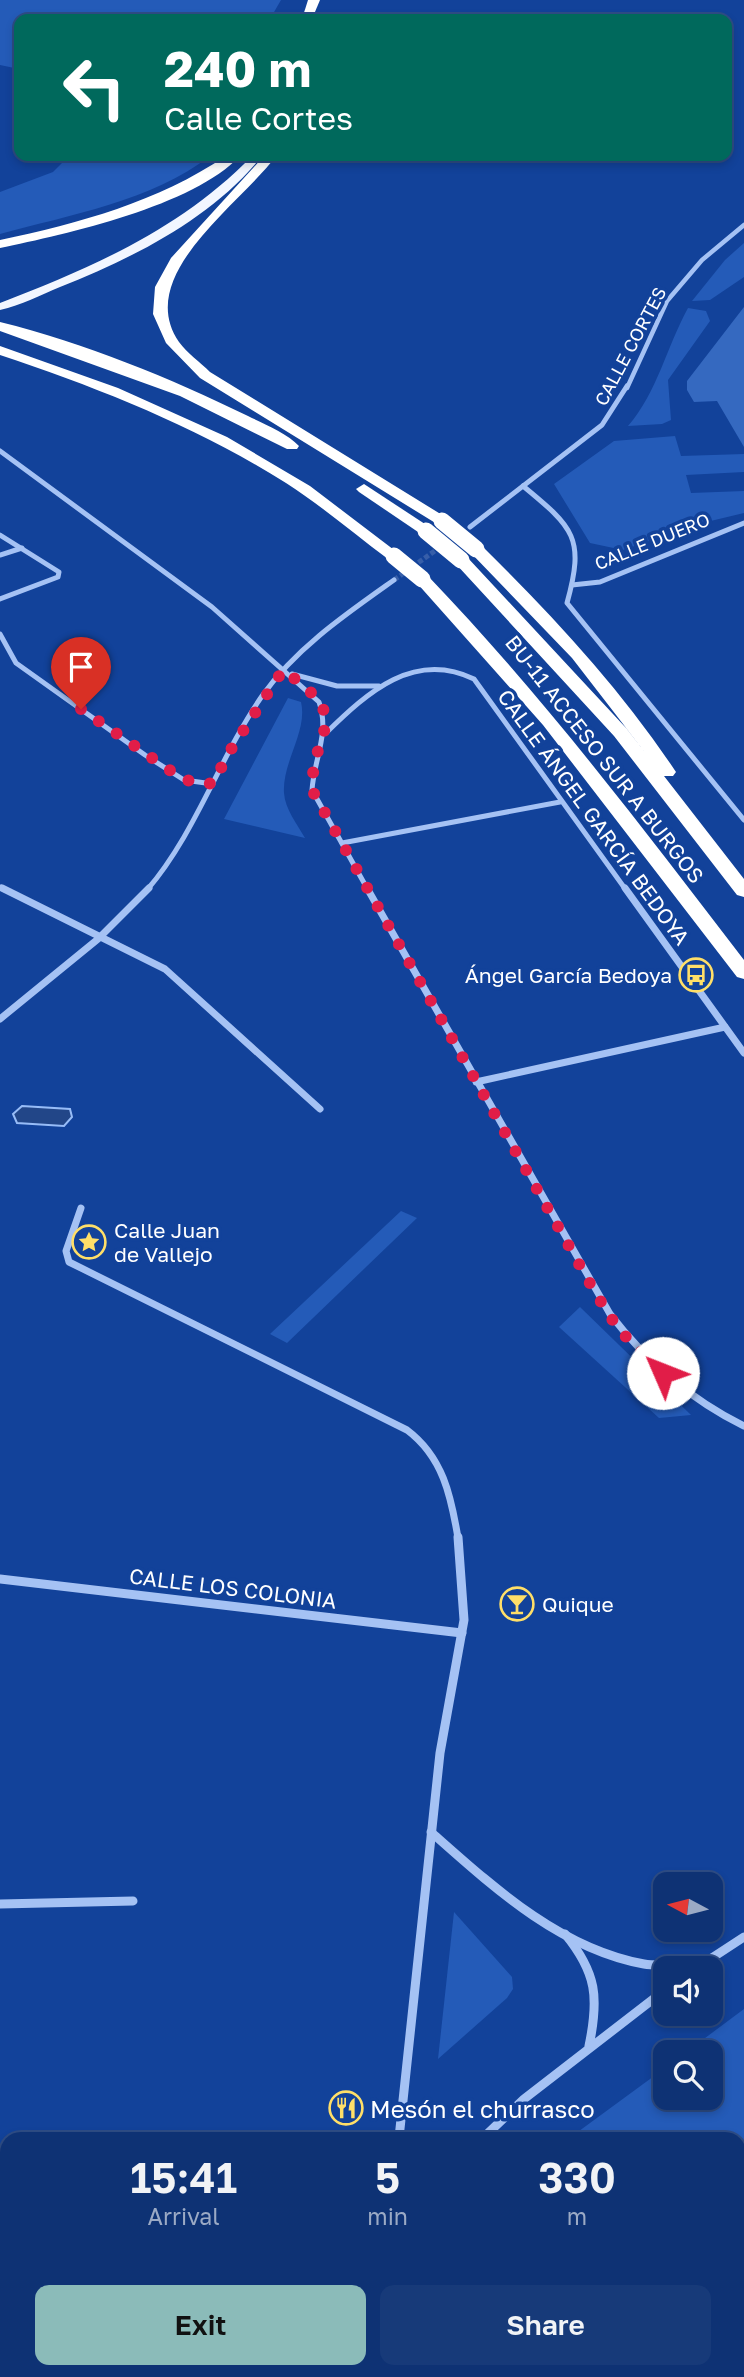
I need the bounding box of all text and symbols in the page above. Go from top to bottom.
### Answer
text: 240 m [164,39,312,98]
icon: left [49,42,140,133]
text: Calle Cortes [164,99,353,137]
street label: CALLE CORTES [589,283,671,409]
street label: CALLE DUERO [591,508,713,574]
street label: BU-11 ACCESO SUR A BURGOS [500,630,710,888]
pin [51,637,111,709]
icon: arrive [62,648,100,686]
street label: CALLE ÁNGEL GARCÍA BEDOYA [492,684,696,950]
bus stop icon: Ángel García Bedoya [677,956,715,994]
place label: Ángel García Bedoya [465,962,672,988]
place label: Calle Juan de Vallejo [114,1217,220,1267]
place icon: Calle Juan de Vallejo [70,1223,108,1261]
position arrow [626,1336,700,1410]
street label: CALLE LOS COLONIA [128,1562,338,1614]
bar icon: Quique [498,1585,536,1623]
place label: Quique [542,1591,614,1617]
north arrow [653,1872,723,1942]
map controls [653,1872,723,2110]
button: sound [653,1956,723,2026]
button: search [653,2040,723,2110]
restaurant icon: Mesón el churrasco [327,2089,365,2127]
place label: Mesón el churrasco [370,2094,595,2123]
text: 15:41 [130,2152,237,2202]
text: 5 [375,2152,400,2202]
text: 330 [538,2152,616,2202]
text: Arrival [148,2202,220,2230]
text: min [367,2202,408,2230]
text: m [567,2202,587,2230]
button: Exit [35,2285,366,2365]
button: Share [380,2285,711,2365]

